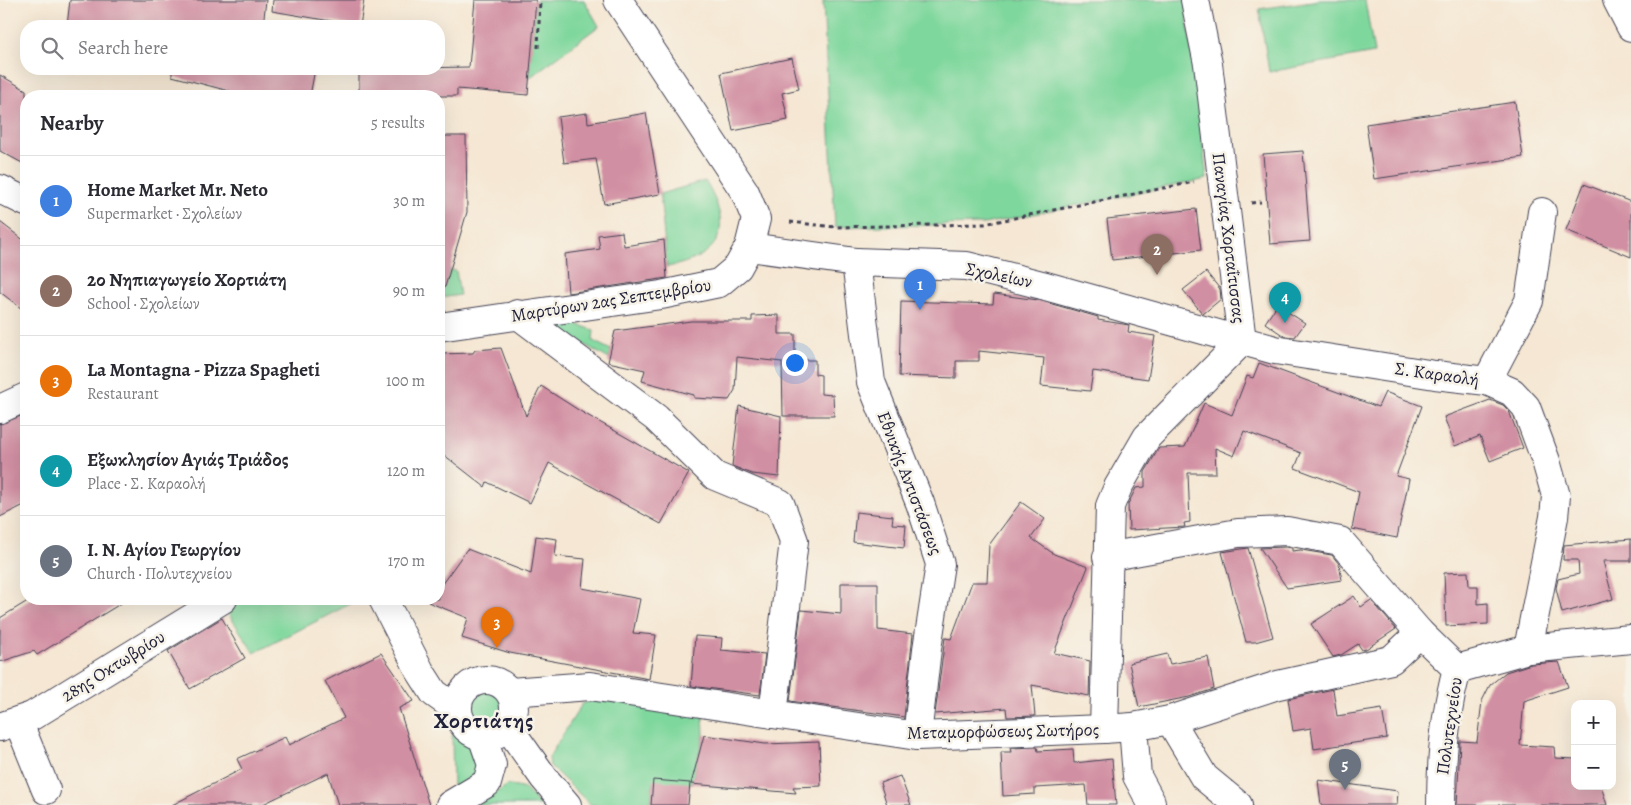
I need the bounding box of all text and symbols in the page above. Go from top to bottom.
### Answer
search box [20,20,445,75]
icon: search [38,34,66,62]
text: Search here [78,35,168,61]
text: Nearby [40,109,103,137]
text: 5 results [371,112,425,134]
street label: Παναγίας Χορταΐτισσας [1207,151,1251,325]
text: Home Market Mr. Neto [87,177,268,203]
text: 1 [53,190,59,212]
text: 30 m [393,190,425,212]
text: Supermarket · Σχολείων [87,203,242,225]
pin: 2 [1141,234,1173,275]
street label: Σχολείων [964,256,1034,294]
text: 2ο Νηπιαγωγείο Χορτιάτη [87,267,287,293]
pin: 1 [904,269,936,310]
street label: Μαρτύρων 2ας Σεπτεμβρίου [509,272,713,328]
text: 2 [52,280,60,302]
text: 90 m [393,280,425,302]
pin: 4 [1269,282,1301,323]
text: School · Σχολείων [87,293,200,315]
your location [782,350,808,376]
street label: Σ. Καραολή [1393,356,1481,392]
text: La Montagna - Pizza Spagheti [87,357,320,383]
text: 3 [53,370,59,392]
text: 100 m [386,370,425,392]
text: Restaurant [87,383,159,405]
street label: Εθνικής Αντιστάσεως [872,408,948,558]
text: Εξωκλησίον Αγιάς Τριάδος [87,447,289,473]
text: 4 [52,460,60,482]
text: 120 m [387,460,425,482]
text: Place · Σ. Καραολή [87,473,206,495]
text: Ι. Ν. Αγίου Γεωργίου [87,537,241,563]
text: 5 [53,550,59,572]
text: 170 m [388,550,425,572]
text: Church · Πολυτεχνείου [87,563,232,585]
pin: 3 [481,607,513,648]
street label: 28ης Οκτωβρίου [57,625,169,707]
street label: Πολυτεχνείου [1430,676,1468,776]
map controls [1571,700,1616,790]
button: + [1571,700,1616,745]
district label: Χορτιάτης [434,706,534,736]
street label: Μεταμορφώσεως Σωτήρος [907,717,1099,745]
button: − [1571,745,1616,790]
pin: 5 [1329,749,1361,790]

